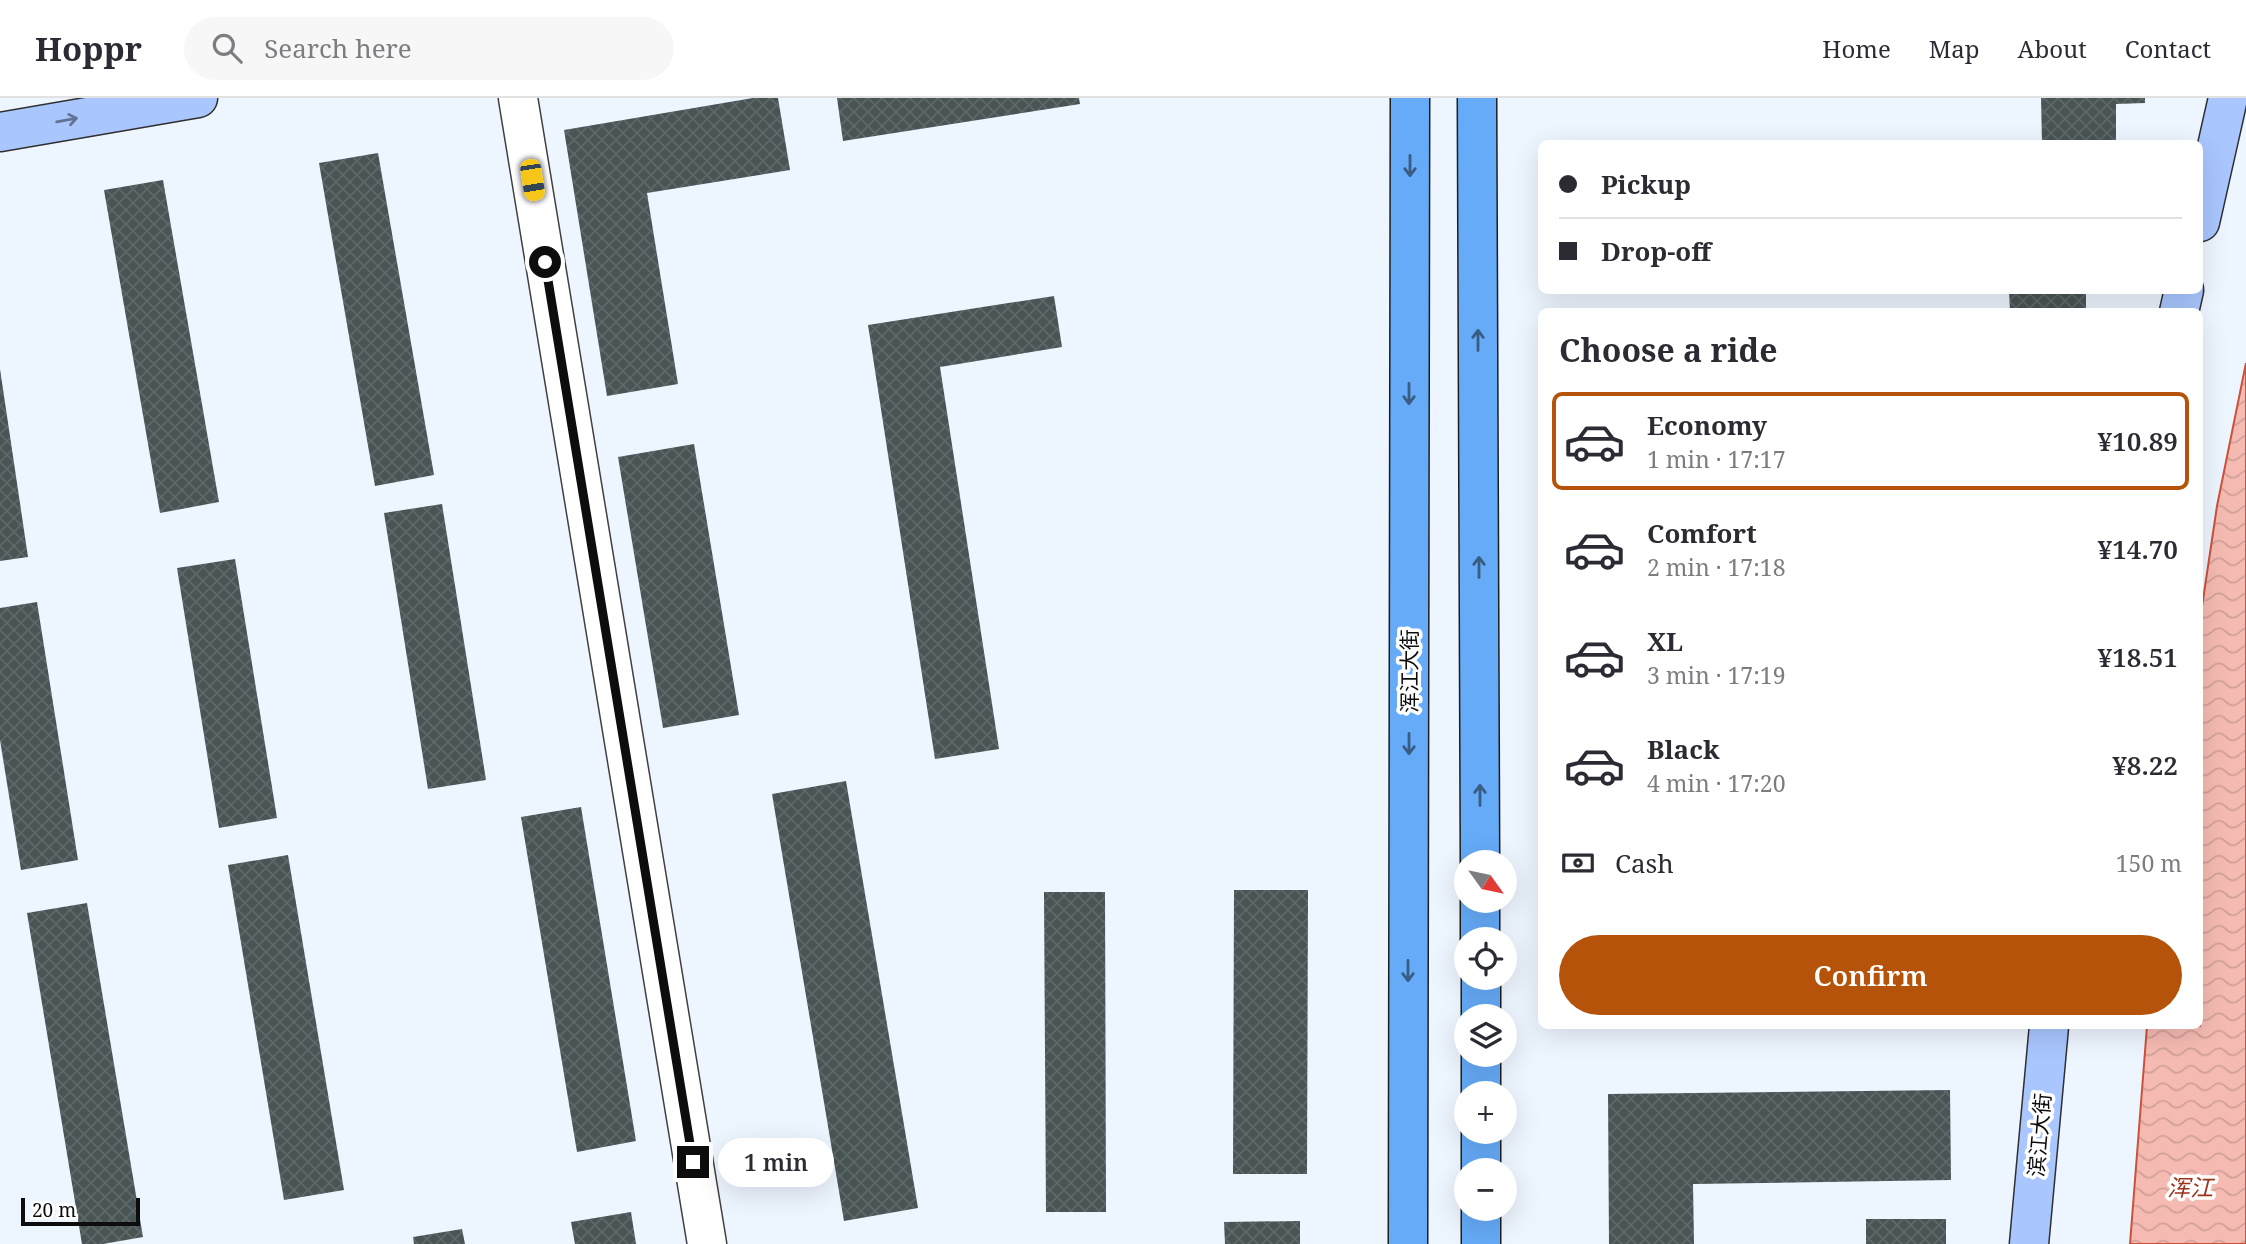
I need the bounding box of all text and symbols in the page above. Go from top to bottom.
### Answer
search box [184,17,674,80]
text: Hoppr [35,26,142,71]
icon: search [208,29,246,67]
text: Search here [264,30,412,66]
text: Home [1822,32,1891,65]
text: Map [1929,32,1980,65]
text: About [2018,32,2087,65]
text: Contact [2125,32,2211,65]
one-way arrow [55,113,78,126]
one-way arrow [1403,154,1417,177]
car [519,158,546,202]
text: Pickup [1601,166,1691,202]
text: Drop-off [1601,233,1711,269]
route start [529,246,561,278]
one-way arrow [1471,328,1485,351]
text: Choose a ride [1559,328,1778,371]
one-way arrow [1402,382,1416,405]
text: Economy [1647,407,1767,443]
icon: car [1563,410,1626,473]
text: ¥10.89 [2098,423,2178,459]
text: 1 min · 17:17 [1647,443,1785,475]
text: Comfort [1647,515,1757,551]
icon: car [1563,518,1626,581]
text: ¥14.70 [2098,531,2178,567]
text: 2 min · 17:18 [1647,551,1785,583]
one-way arrow [1472,556,1486,579]
text: XL [1647,623,1683,659]
icon: car [1563,626,1626,689]
street label: 浑江大街 [1395,629,1423,713]
text: ¥18.51 [2098,639,2178,675]
text: 3 min · 17:19 [1647,659,1785,691]
text: Black [1647,731,1720,767]
one-way arrow [1402,732,1416,755]
icon: car [1563,734,1626,797]
text: ¥8.22 [2112,747,2178,783]
text: 4 min · 17:20 [1647,767,1785,799]
one-way arrow [1473,783,1487,806]
icon: cash [1559,844,1597,882]
text: Cash [1615,845,1674,881]
text: 150 m [2116,847,2182,879]
north arrow [1454,850,1517,914]
map controls [1454,850,1517,1221]
button: locate [1454,927,1517,990]
button: Confirm [1559,935,2182,1015]
one-way arrow [1401,959,1415,982]
button: layers [1454,1004,1517,1067]
button: + [1454,1081,1517,1144]
street label: 滨江大街 [2021,1092,2057,1178]
callout: 1 min [718,1138,833,1186]
route end [677,1146,709,1178]
text: 1 min [744,1146,808,1178]
button: − [1454,1158,1517,1221]
water label: 浑江 [2167,1171,2216,1203]
scale bar [21,1195,140,1227]
text: 20 m [32,1197,76,1223]

